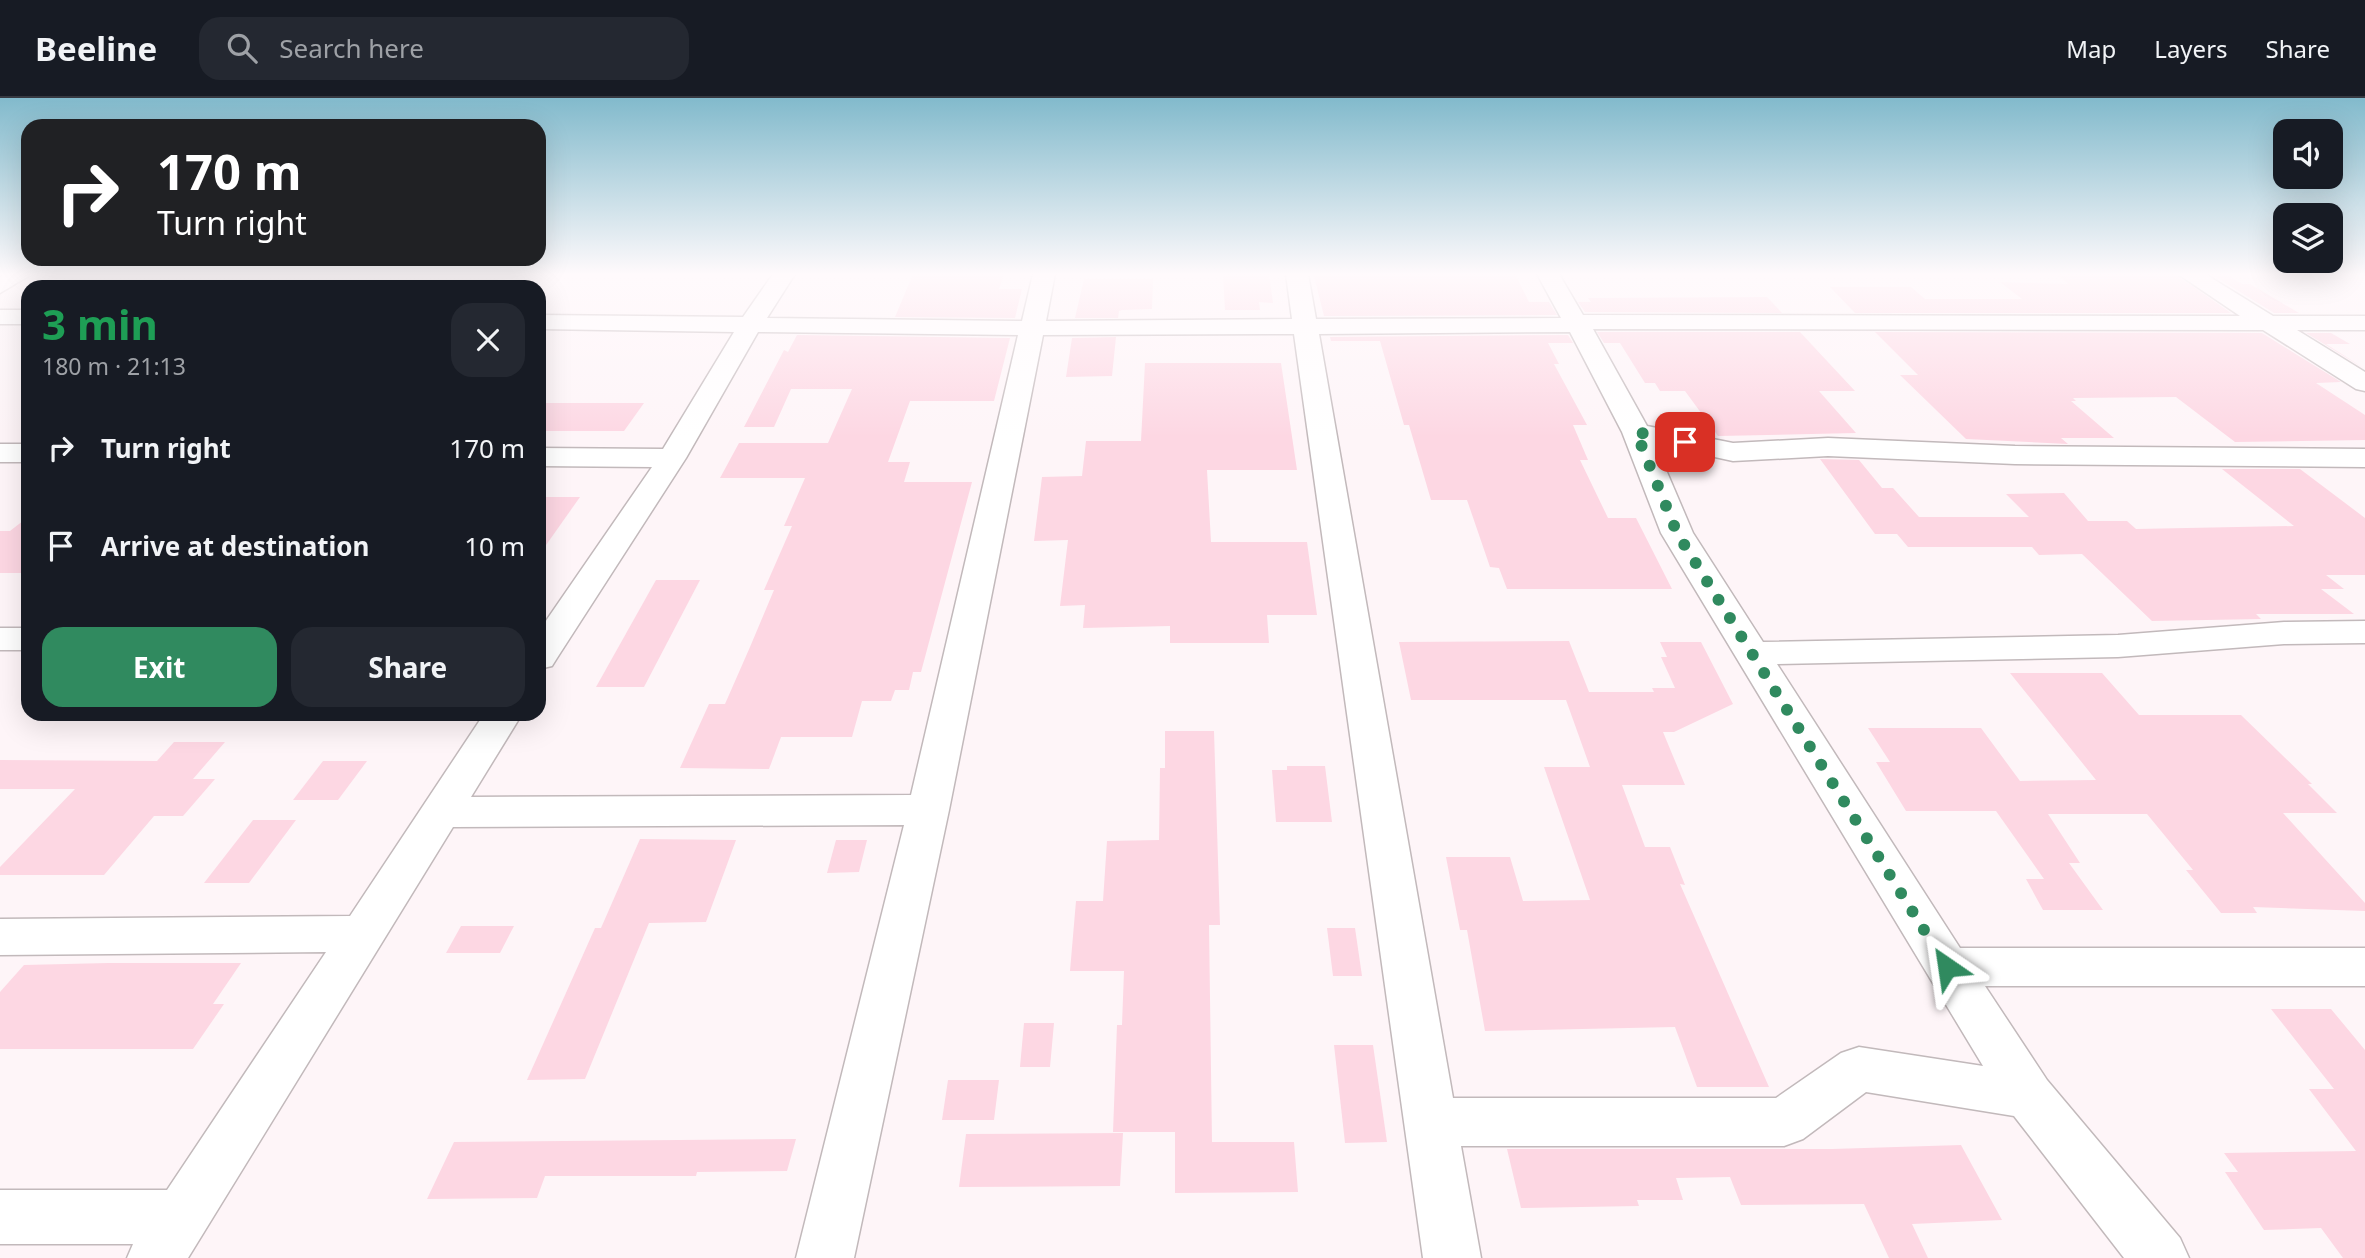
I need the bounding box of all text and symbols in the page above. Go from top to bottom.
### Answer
search box [199,17,689,80]
text: Beeline [35,26,157,71]
icon: search [223,29,261,67]
text: Search here [279,30,424,66]
text: Map [2066,32,2116,65]
text: Layers [2154,32,2228,65]
text: Share [2266,32,2330,65]
map controls [2273,119,2343,273]
button: sound [2273,119,2343,189]
text: 170 m [157,138,302,204]
icon: right [42,147,133,238]
text: Turn right [157,201,307,244]
button: layers [2273,203,2343,273]
text: 3 min [42,295,158,352]
button: close [451,303,525,377]
text: 180 m · 21:13 [42,350,186,382]
pin [1655,412,1715,472]
icon: arrive [1666,423,1704,461]
icon: right [42,429,80,467]
text: Turn right [101,430,231,466]
text: 170 m [449,430,525,466]
icon: arrive [42,527,80,565]
text: Arrive at destination [101,528,370,564]
text: 10 m [464,528,525,564]
button: Exit [42,627,277,707]
button: Share [291,627,525,707]
position arrow [1910,930,1984,1004]

